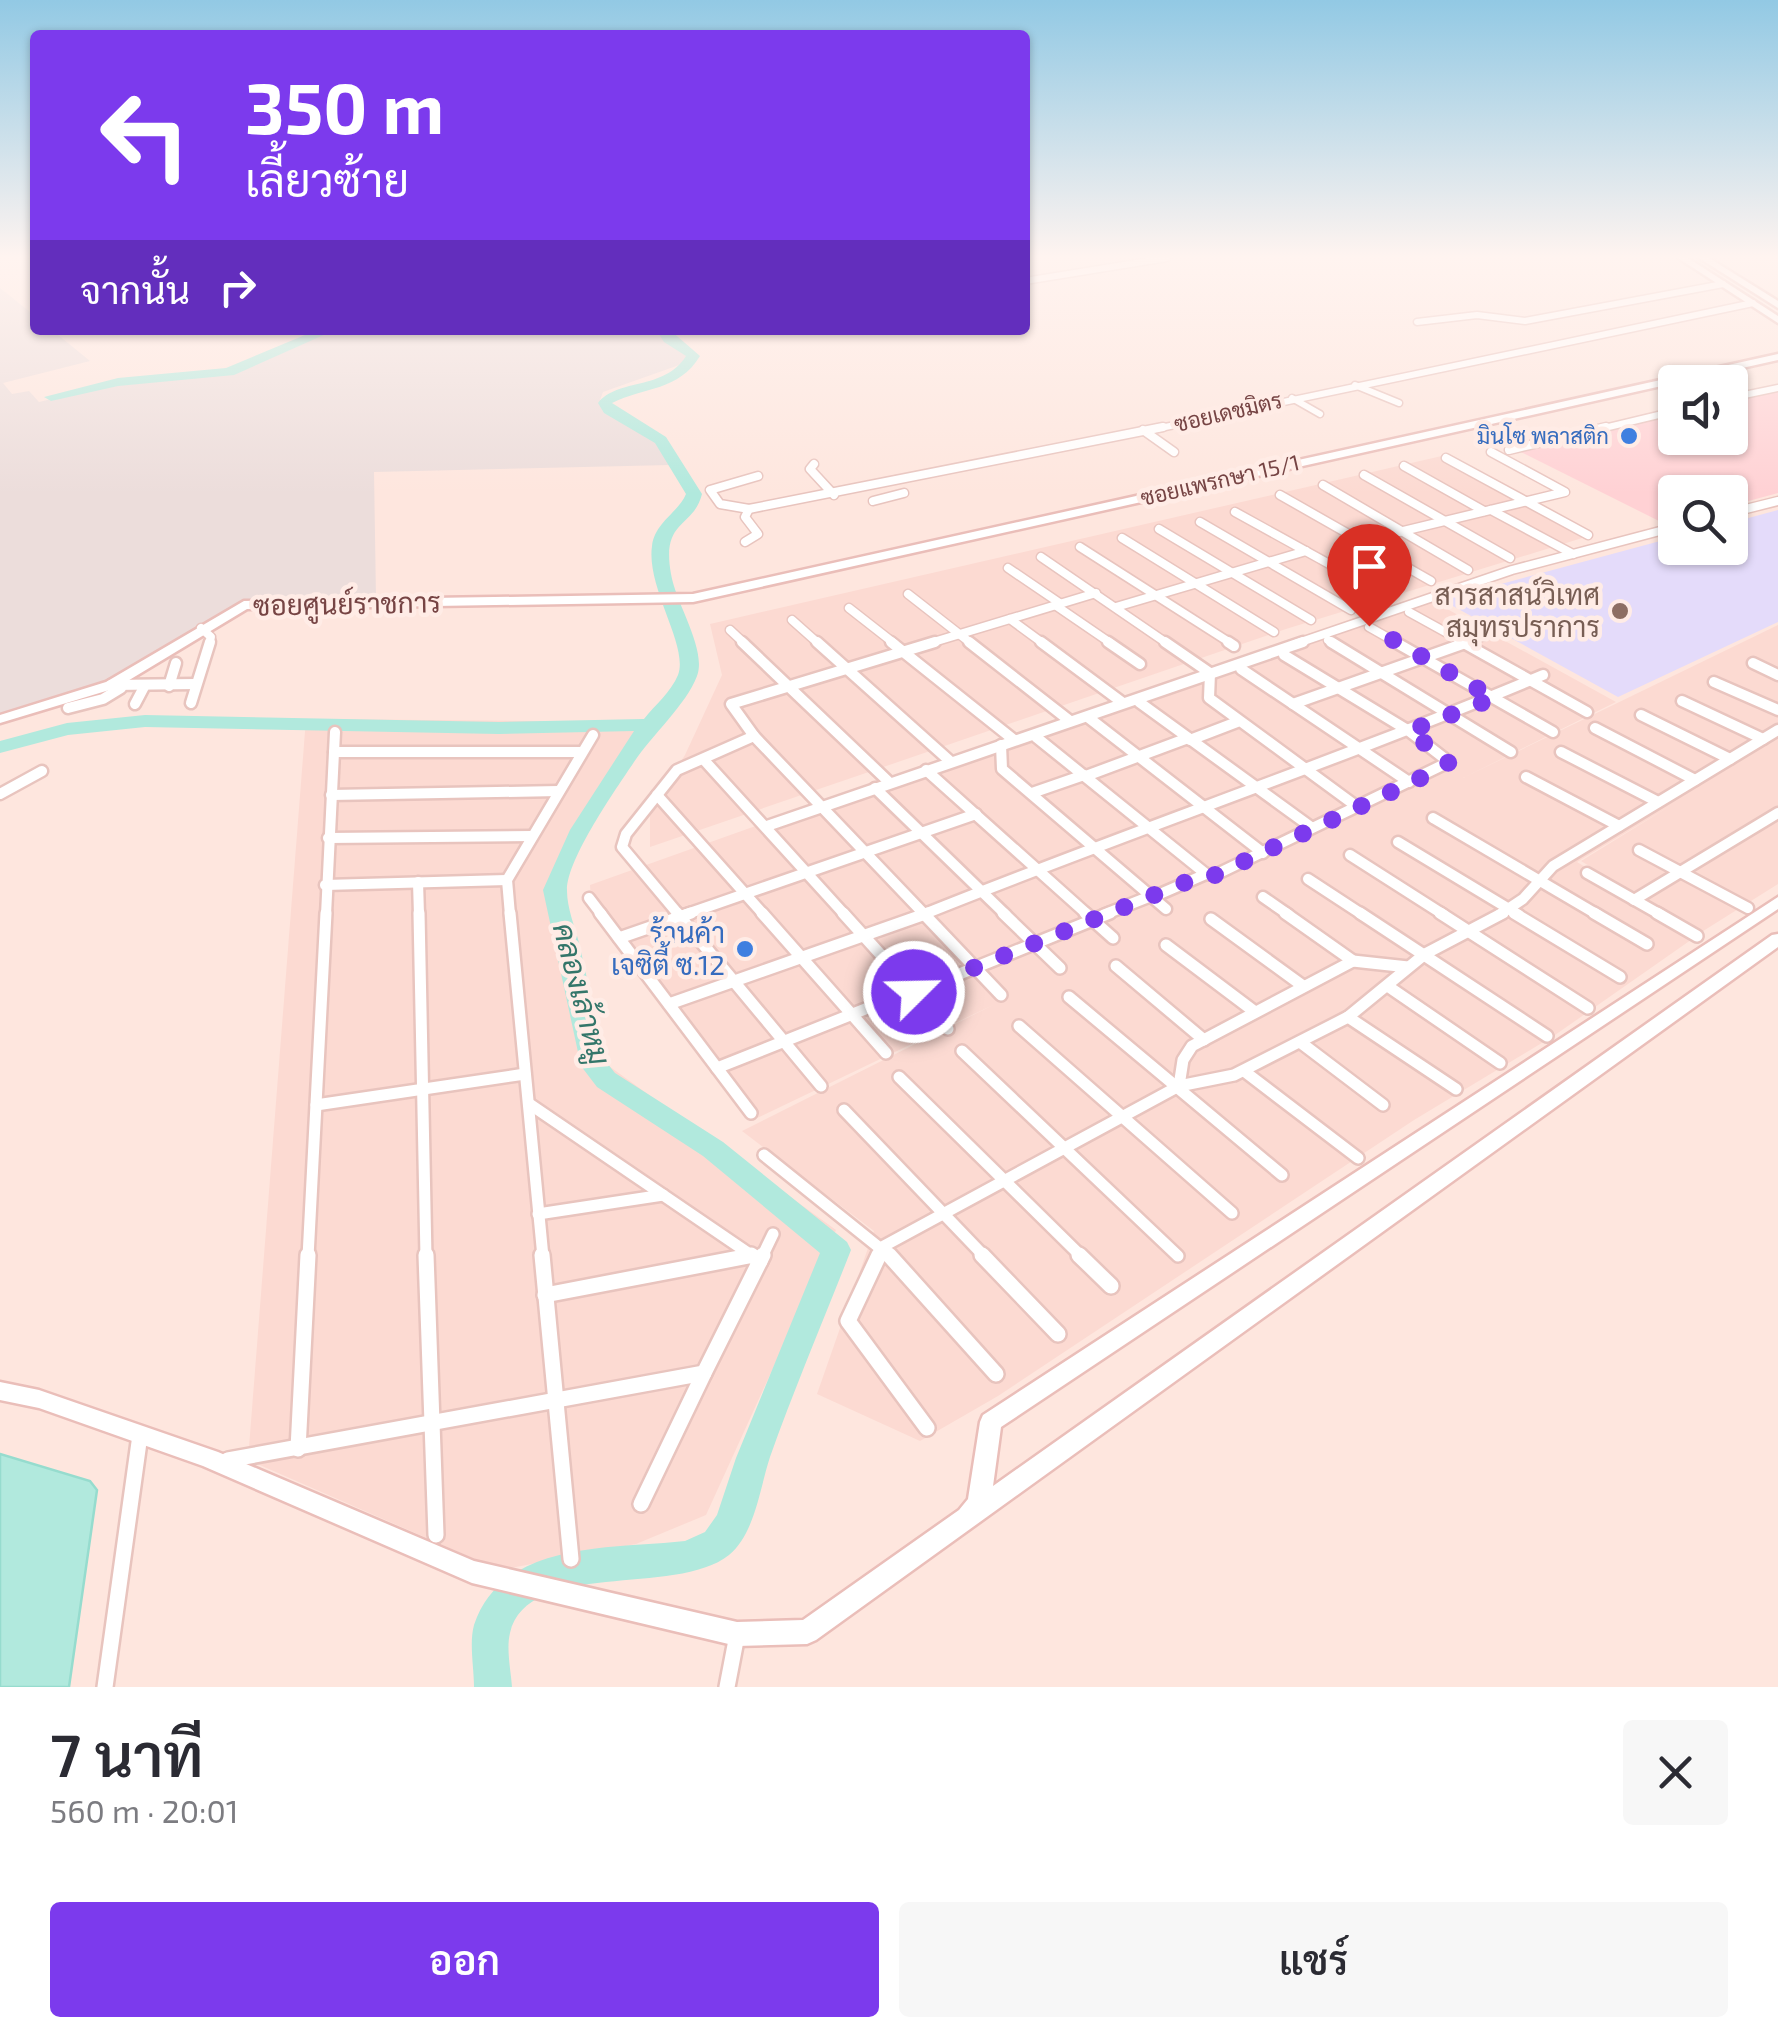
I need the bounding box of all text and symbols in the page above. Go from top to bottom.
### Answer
text: 350 m [245,64,444,148]
icon: left [80,70,210,200]
text: เลี้ยวซ้าย [245,152,409,206]
icon: right [210,260,265,315]
text: จากนั้น [80,266,190,312]
map controls [1658,365,1748,565]
button: sound [1658,365,1748,455]
street label: ซอยเดชมิตร [1171,386,1284,436]
place label: มินโซ พลาสติก [1477,422,1609,448]
marker: มินโซ พลาสติก [1618,425,1640,447]
street label: ซอยแพรกษา 15/1 [1138,448,1302,510]
button: search [1658,475,1748,565]
pin [1327,524,1412,627]
icon: arrive [1342,539,1397,594]
place label: สารสาสน์วิเทศ สมุทรปราการ [1434,576,1600,647]
street label: ซอยศูนย์ราชการ [253,583,441,626]
marker: สารสาสน์วิเทศ สมุทรปราการ [1609,600,1631,622]
place label: ร้านค้า เจซิตี้ ซ.12 [611,915,725,981]
water label: คลองเล้าหมู [543,919,619,1069]
marker: ร้านค้า เจซิตี้ ซ.12 [734,938,756,960]
position arrow [862,940,966,1044]
text: 7 นาที [50,1717,204,1789]
button: close [1623,1720,1728,1825]
text: 560 m · 20:01 [50,1791,239,1829]
button: ออก [50,1902,879,2017]
button: แชร์ [899,1902,1728,2017]

